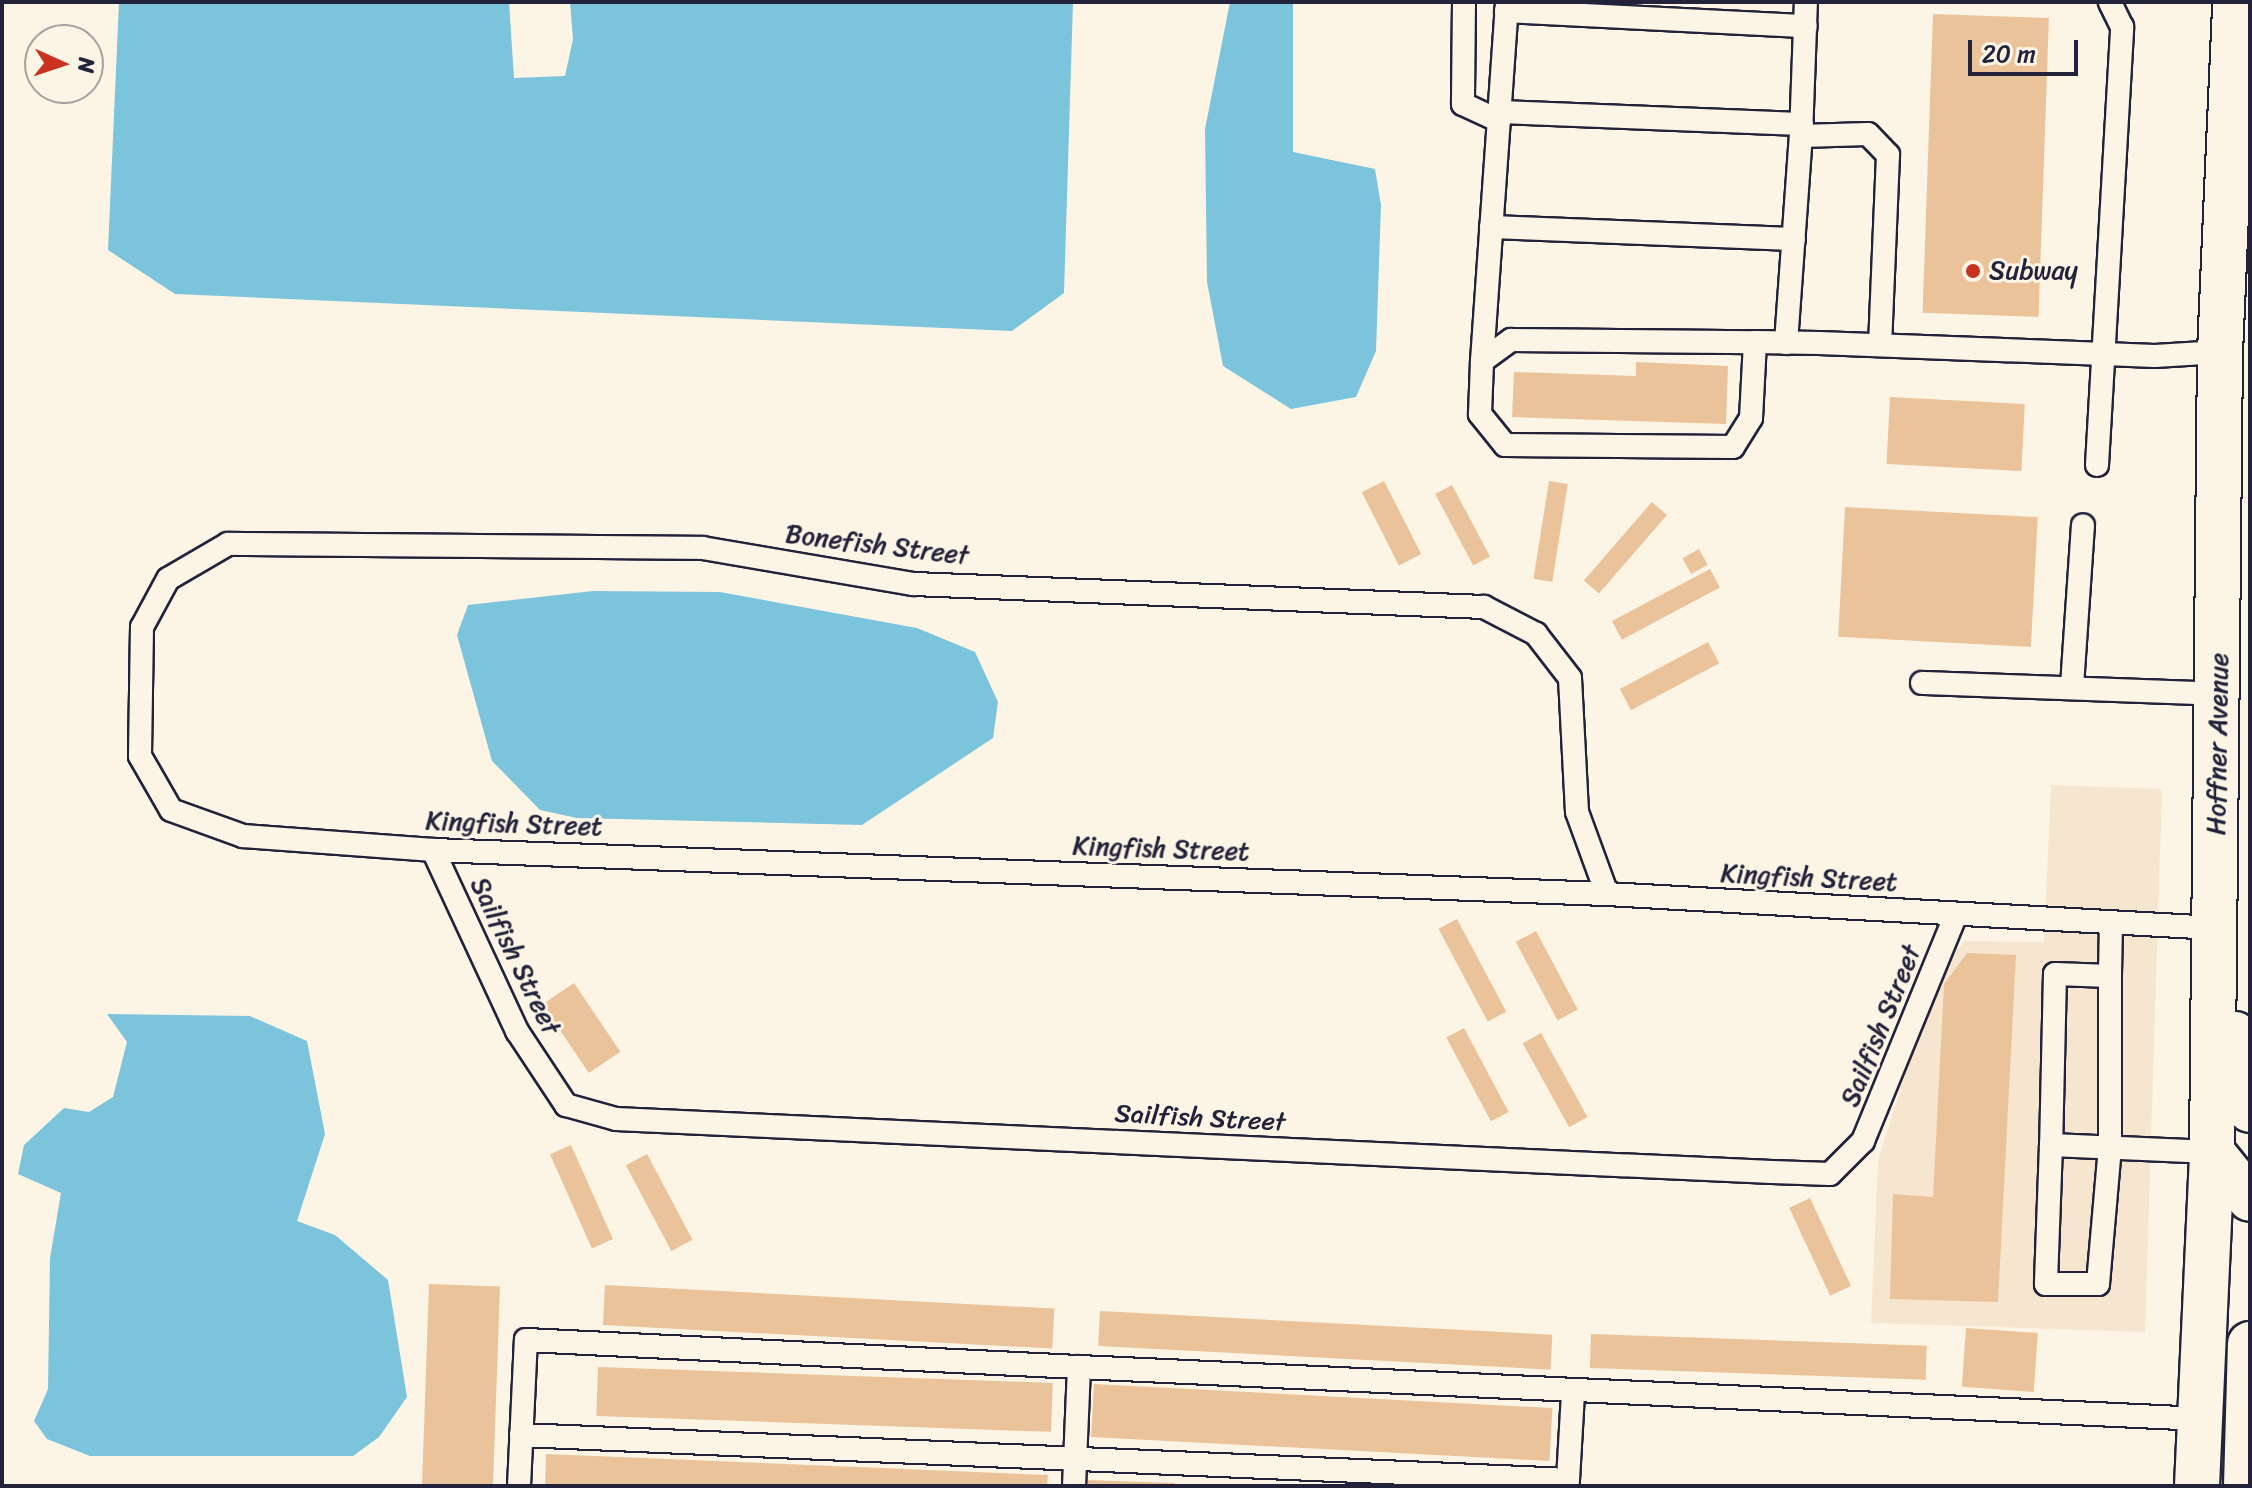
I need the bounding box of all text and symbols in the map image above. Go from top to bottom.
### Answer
north arrow [24,24,104,104]
scale bar [1972,24,2082,74]
text: 20 m [1982,33,2036,75]
text: N [67,57,106,74]
place label: Subway [1989,255,2078,287]
marker: Subway [1964,262,1982,280]
street label: Bonefish Street [784,518,970,572]
street label: Hoffner Avenue [2201,653,2235,835]
street label: Kingfish Street [426,805,602,843]
street label: Kingfish Street [1073,830,1249,868]
street label: Kingfish Street [1720,858,1898,898]
street label: Sailfish Street [463,872,567,1040]
street label: Sailfish Street [1834,941,1928,1111]
street label: Sailfish Street [1114,1098,1286,1138]

